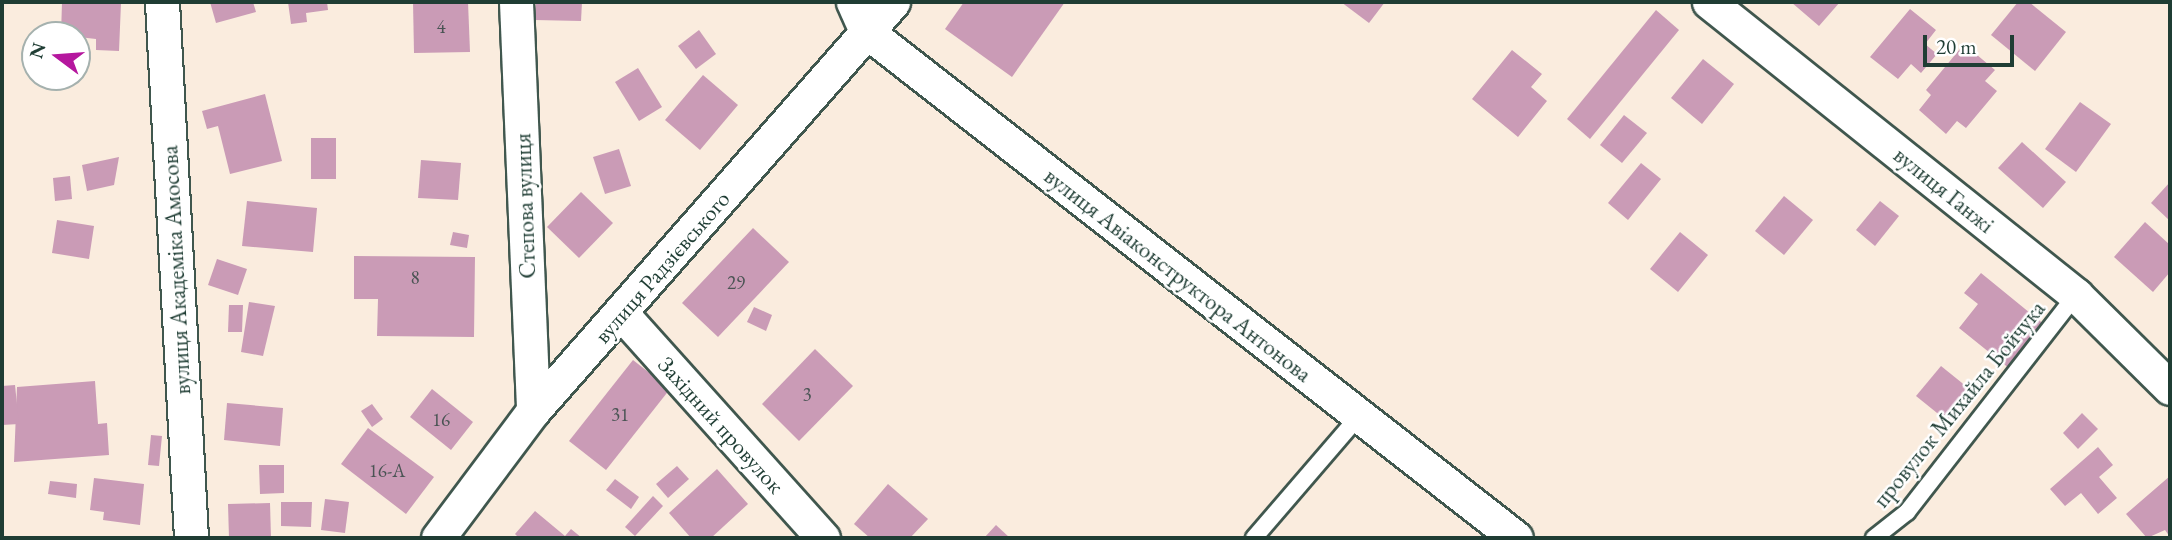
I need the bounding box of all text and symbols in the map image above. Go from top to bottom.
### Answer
house number: 4 [436,16,446,38]
north arrow [21,21,91,91]
scale bar [1927,21,2018,65]
text: 20 m [1936,33,1977,60]
text: N [23,40,51,61]
street label: Степова вулиця [509,133,541,279]
street label: вулиця Ганжі [1888,141,2000,239]
street label: вулиця Академіка Амосова [156,145,196,395]
street label: вулиця Авіаконструктора Антонова [1039,162,1317,388]
street label: вулиця Радзієвського [588,185,736,349]
house number: 8 [410,267,420,289]
house number: 29 [727,272,745,294]
street label: провулок Михайла Бойчука [1867,295,2051,513]
street label: Західний провулок [652,351,790,499]
house number: 3 [802,384,812,406]
house number: 31 [611,404,629,426]
house number: 16 [432,409,450,431]
house number: 16-А [369,460,405,482]

